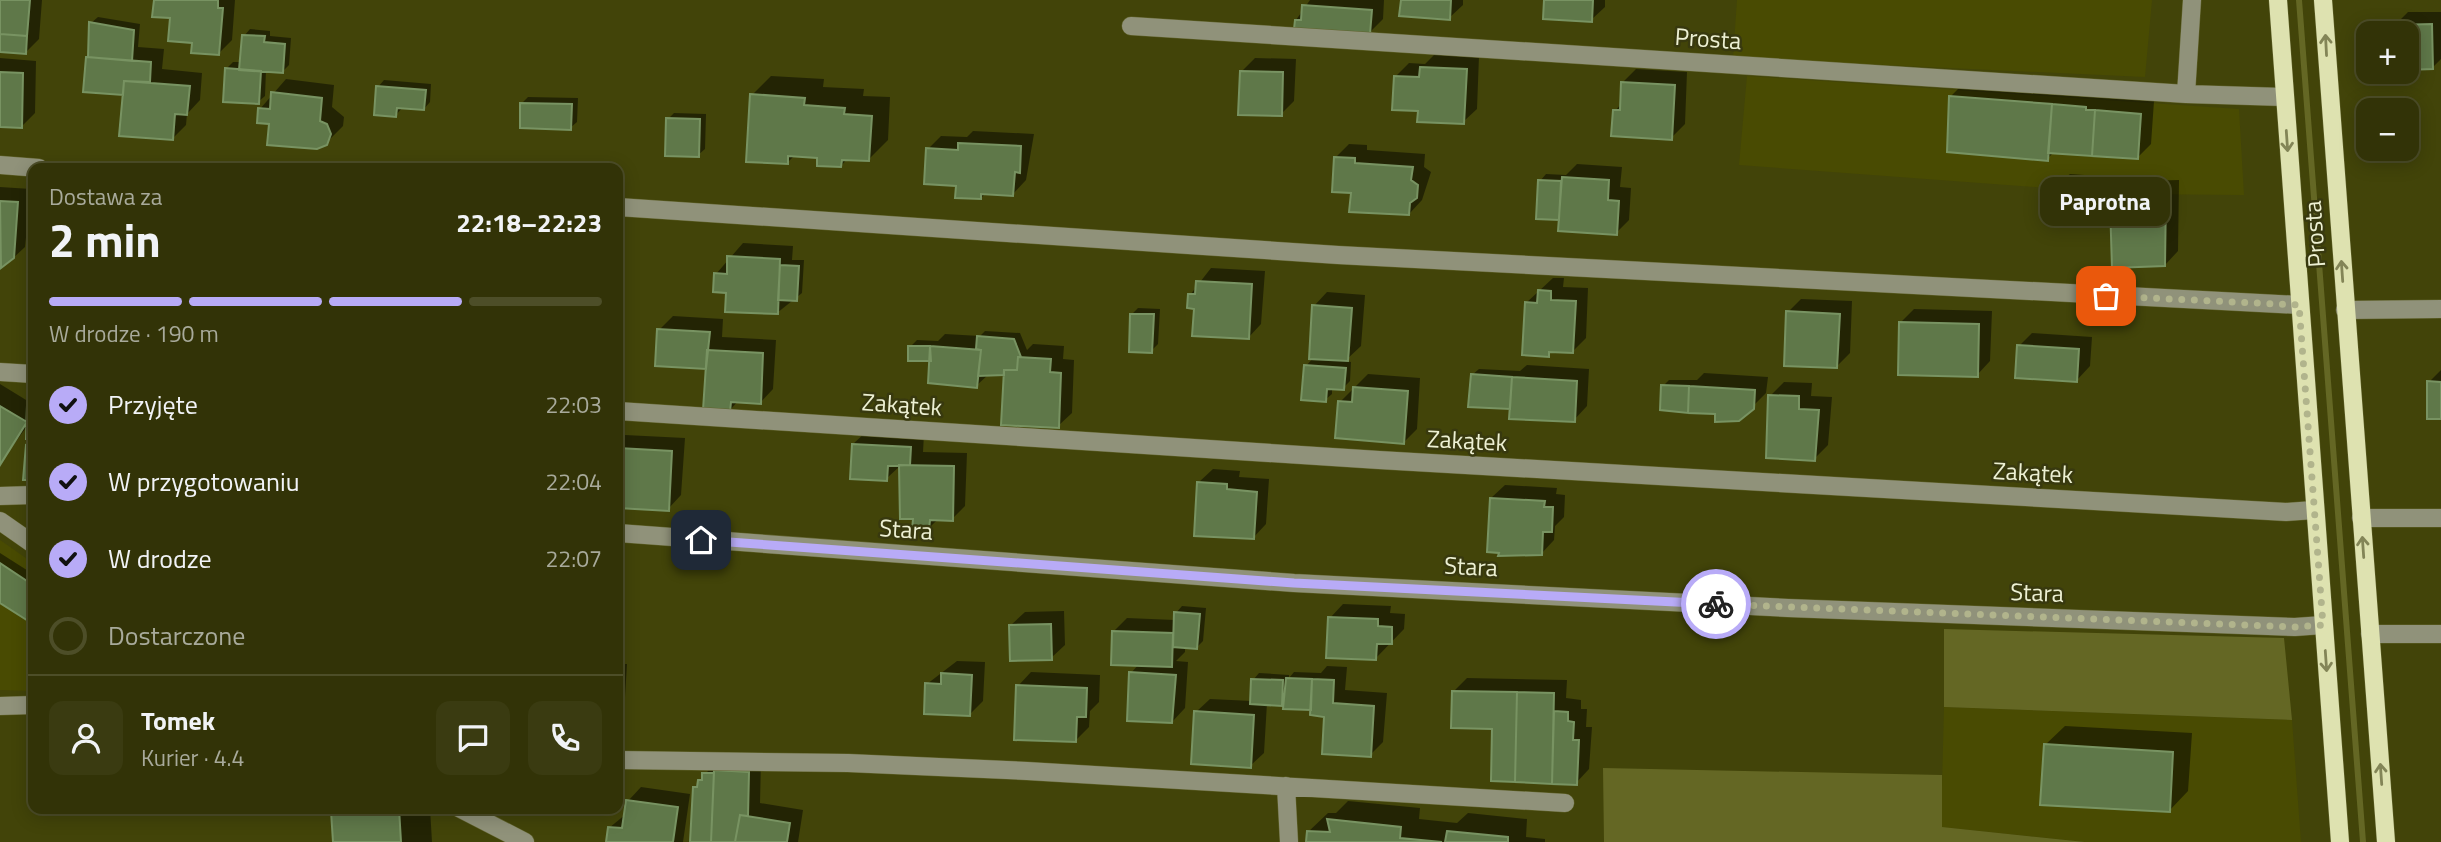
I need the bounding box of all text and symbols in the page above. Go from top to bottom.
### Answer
street label: Prosta [1674,18,1743,58]
map controls [2356,21,2419,161]
button: + [2356,21,2419,84]
one-way arrow [2319,33,2332,56]
button: − [2356,98,2419,161]
one-way arrow [2281,130,2294,152]
callout: Paprotna [2041,177,2171,226]
text: Dostawa za [49,179,162,214]
text: Paprotna [2059,184,2151,219]
street label: Prosta [2294,200,2334,269]
text: 22:18–22:23 [456,203,602,242]
text: 2 min [49,205,161,275]
one-way arrow [2335,261,2348,283]
pin [2076,266,2136,326]
icon: bag [2087,277,2125,315]
text: W drodze · 190 m [49,316,219,351]
street label: Zakątek [861,383,944,425]
text: Przyjęte [108,385,198,424]
icon: check [49,386,87,424]
text: 22:03 [545,387,602,422]
street label: Zakątek [1426,420,1509,460]
street label: Zakątek [1992,452,2075,492]
text: W przygotowaniu [108,462,299,501]
icon: check [49,463,87,501]
text: 22:04 [545,464,602,499]
street label: Stara [878,509,934,549]
pin [671,510,731,570]
icon: home [682,521,720,559]
one-way arrow [2356,536,2369,559]
text: W drodze [108,539,212,578]
icon: check [49,540,87,578]
text: 22:07 [545,541,602,576]
street label: Stara [1443,547,1499,585]
courier [1681,569,1751,639]
street label: Stara [2010,573,2064,611]
icon: bike [1697,585,1735,623]
text: Dostarczone [108,616,245,655]
one-way arrow [2320,650,2333,672]
button: person [49,701,123,775]
text: Tomek [141,701,215,740]
button: chat [436,701,510,775]
button: phone [528,701,602,775]
text: Kurier · 4.4 [141,740,244,775]
one-way arrow [2374,763,2387,786]

